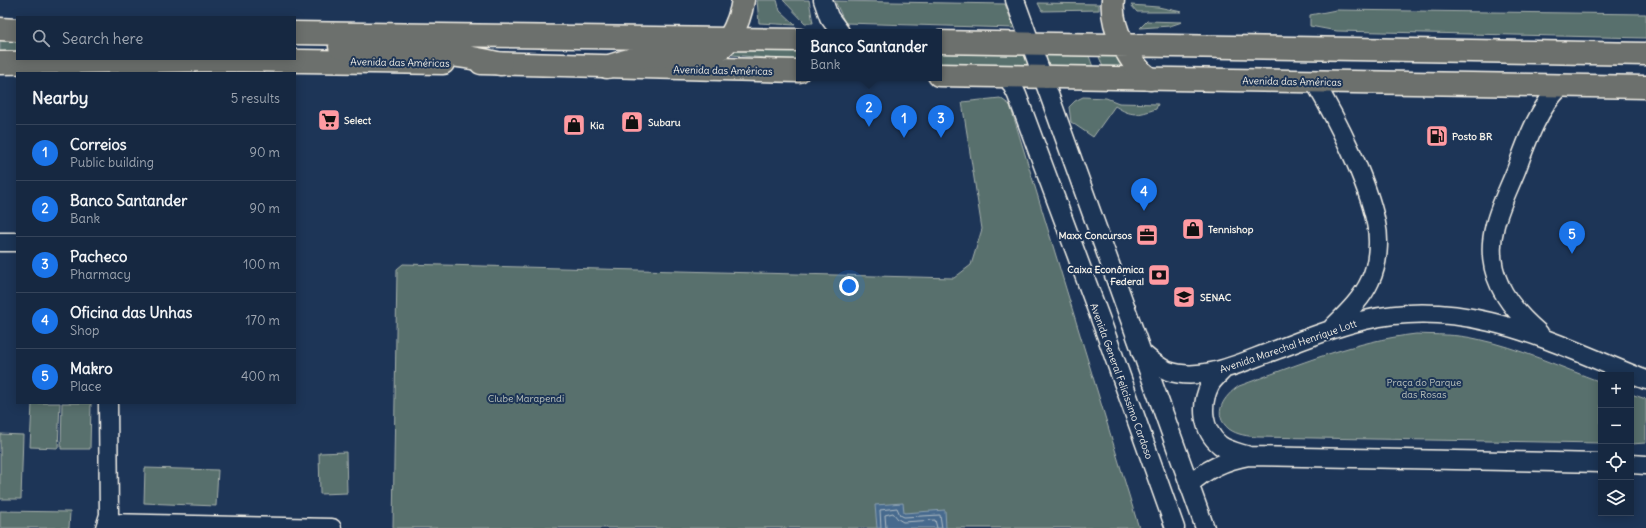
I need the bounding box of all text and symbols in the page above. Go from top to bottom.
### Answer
search box [16,16,296,60]
icon: search [30,27,52,49]
text: Search here [62,29,143,48]
popup [796,29,942,81]
text: Banco Santander [810,37,928,56]
street label: Avenida das Américas [350,55,450,70]
text: Bank [810,56,840,73]
street label: Avenida das Américas [673,63,773,78]
street label: Avenida das Américas [1242,74,1342,89]
text: Nearby [32,87,88,109]
text: 5 results [231,90,280,107]
pin: 2 [856,94,882,127]
pin: 1 [891,105,917,138]
pin: 3 [928,105,954,138]
supermarket icon: Select [316,107,342,133]
shop icon: Subaru [619,109,645,135]
shop icon: Kia [561,112,587,138]
place label: Select [344,114,372,127]
place label: Subaru [648,116,681,129]
place label: Kia [590,119,604,132]
fuel station icon: Posto BR [1424,123,1450,149]
place label: Posto BR [1452,130,1493,143]
text: Correios [70,135,127,154]
text: 1 [42,144,48,161]
text: 90 m [249,144,280,161]
text: Public building [70,154,154,171]
pin: 4 [1131,178,1157,211]
text: Banco Santander [70,191,187,210]
text: 2 [41,200,49,217]
text: 90 m [249,200,280,217]
text: Bank [70,210,100,227]
shop icon: Tennishop [1180,216,1206,242]
pin: 5 [1559,221,1585,254]
office icon: Maxx Concursos [1134,222,1160,248]
place label: Tennishop [1208,223,1254,236]
place label: Maxx Concursos [1058,229,1132,242]
text: Pacheco [70,247,127,266]
text: 3 [41,256,49,273]
text: 100 m [243,256,280,273]
bank icon: Caixa Econômica Federal [1146,262,1172,288]
place label: Caixa Econômica Federal [1067,263,1144,288]
text: Pharmacy [70,266,131,283]
your location [839,276,859,296]
school or university icon: SENAC [1171,284,1197,310]
place label: SENAC [1200,291,1232,304]
street label: Avenida General Felicíssimo Cardoso [1087,301,1156,461]
text: Oficina das Unhas [70,303,192,322]
text: 4 [41,312,49,329]
text: 170 m [245,312,280,329]
street label: Avenida Marechal Henrique Lott [1218,317,1359,376]
text: Shop [70,322,99,339]
text: Makro [70,359,113,378]
text: 5 [41,368,49,385]
text: 400 m [241,368,280,385]
map controls [1598,372,1634,516]
button: + [1598,372,1634,408]
park label: Praça do Parque das Rosas [1387,376,1461,401]
text: Place [70,378,101,395]
park label: Clube Marapendi [488,392,564,405]
button: − [1598,408,1634,444]
button: locate [1598,444,1634,480]
button: layers [1598,480,1634,516]

